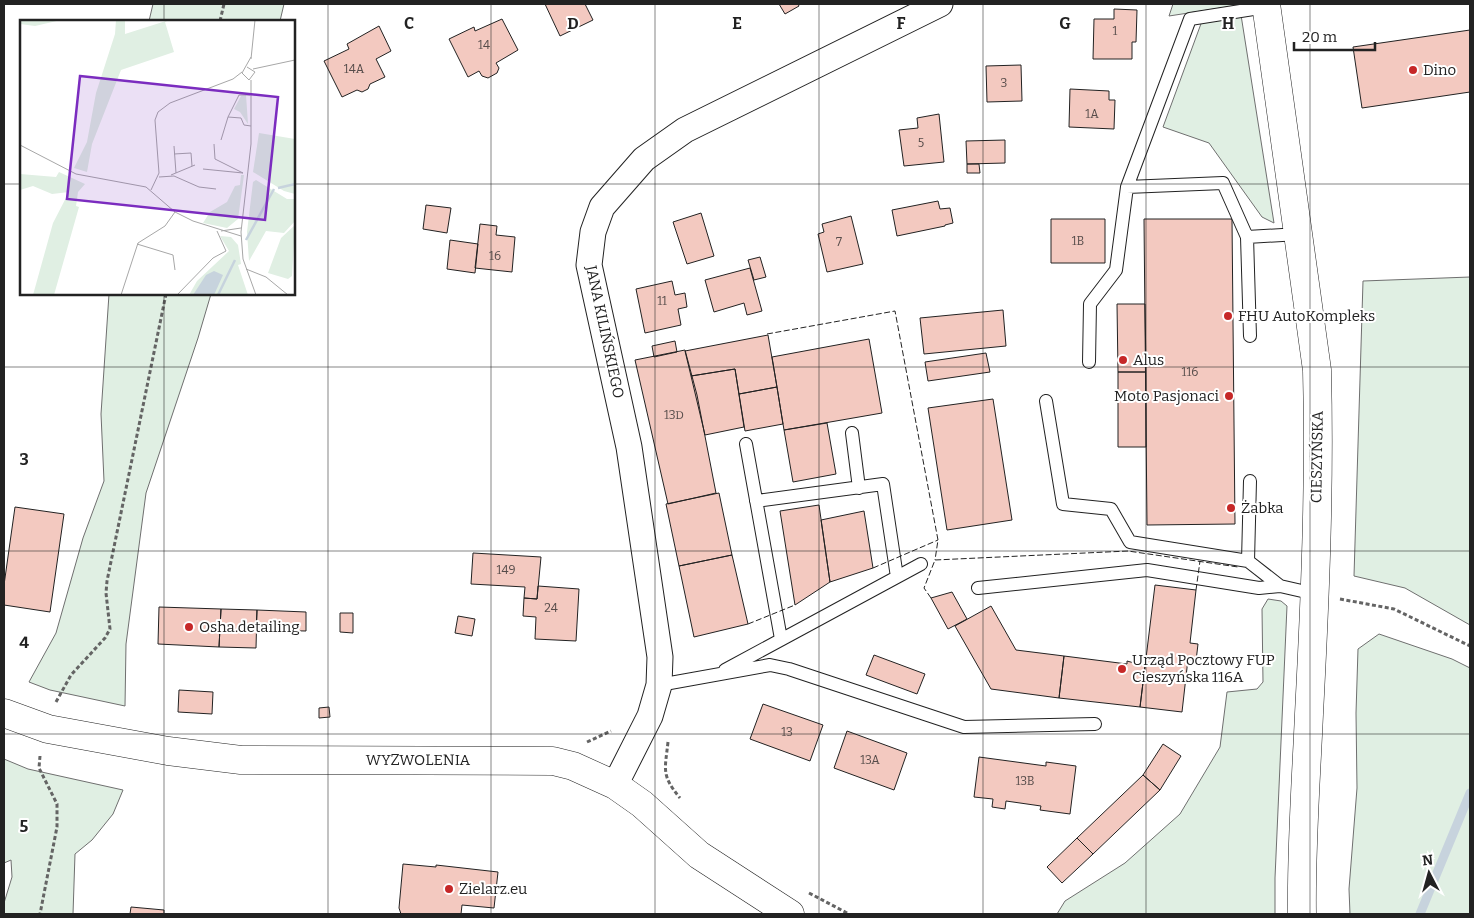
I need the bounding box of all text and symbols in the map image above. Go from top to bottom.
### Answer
text: C [404,14,414,33]
text: D [567,14,579,33]
text: E [732,14,742,33]
text: F [897,14,906,33]
text: G [1059,14,1071,33]
text: H [1222,14,1235,33]
inset map [20,20,295,295]
scale bar [1294,20,1375,52]
house number: 1 [1113,24,1118,38]
text: 20 m [1302,28,1338,46]
house number: 14 [478,38,490,52]
place label: Dino [1423,61,1456,79]
house number: 14A [344,62,365,76]
marker: Dino [1407,64,1419,76]
house number: 3 [1001,76,1008,90]
house number: 1A [1085,107,1099,121]
house number: 5 [918,136,924,150]
house number: 1B [1072,234,1084,248]
house number: 7 [836,235,842,249]
house number: 16 [489,249,501,263]
street label: JANA KILIŃSKIEGO [582,263,628,400]
house number: 11 [657,294,667,308]
place label: FHU AutoKompleks [1238,307,1375,325]
marker: FHU AutoKompleks [1222,310,1234,322]
place label: Alus [1133,351,1164,369]
marker: Alus [1117,354,1129,366]
house number: 116 [1182,365,1198,379]
place label: Moto Pasjonaci [1114,387,1220,405]
marker: Moto Pasjonaci [1223,390,1235,402]
house number: 13D [664,408,684,422]
street label: CIESZYŃSKA [1307,410,1327,503]
text: 3 [19,450,29,469]
place label: Żabka [1241,499,1283,517]
marker: Żabka [1225,502,1237,514]
house number: 149 [497,563,515,577]
house number: 24 [544,601,558,615]
place label: Osha.detailing [199,618,300,636]
marker: Osha.detailing [183,621,195,633]
text: 4 [19,633,29,652]
place label: Urząd Pocztowy FUP Cieszyńska 116A [1132,651,1275,686]
marker: Urząd Pocztowy FUP Cieszyńska 116A [1116,663,1128,675]
house number: 13 [781,725,793,739]
street label: WYZWOLENIA [366,751,471,769]
house number: 13A [860,753,880,767]
house number: 13B [1015,774,1035,788]
text: 5 [20,817,29,836]
north arrow [1404,848,1454,898]
text: N [1421,852,1434,870]
place label: Zielarz.eu [459,880,527,898]
marker: Zielarz.eu [443,883,455,895]

